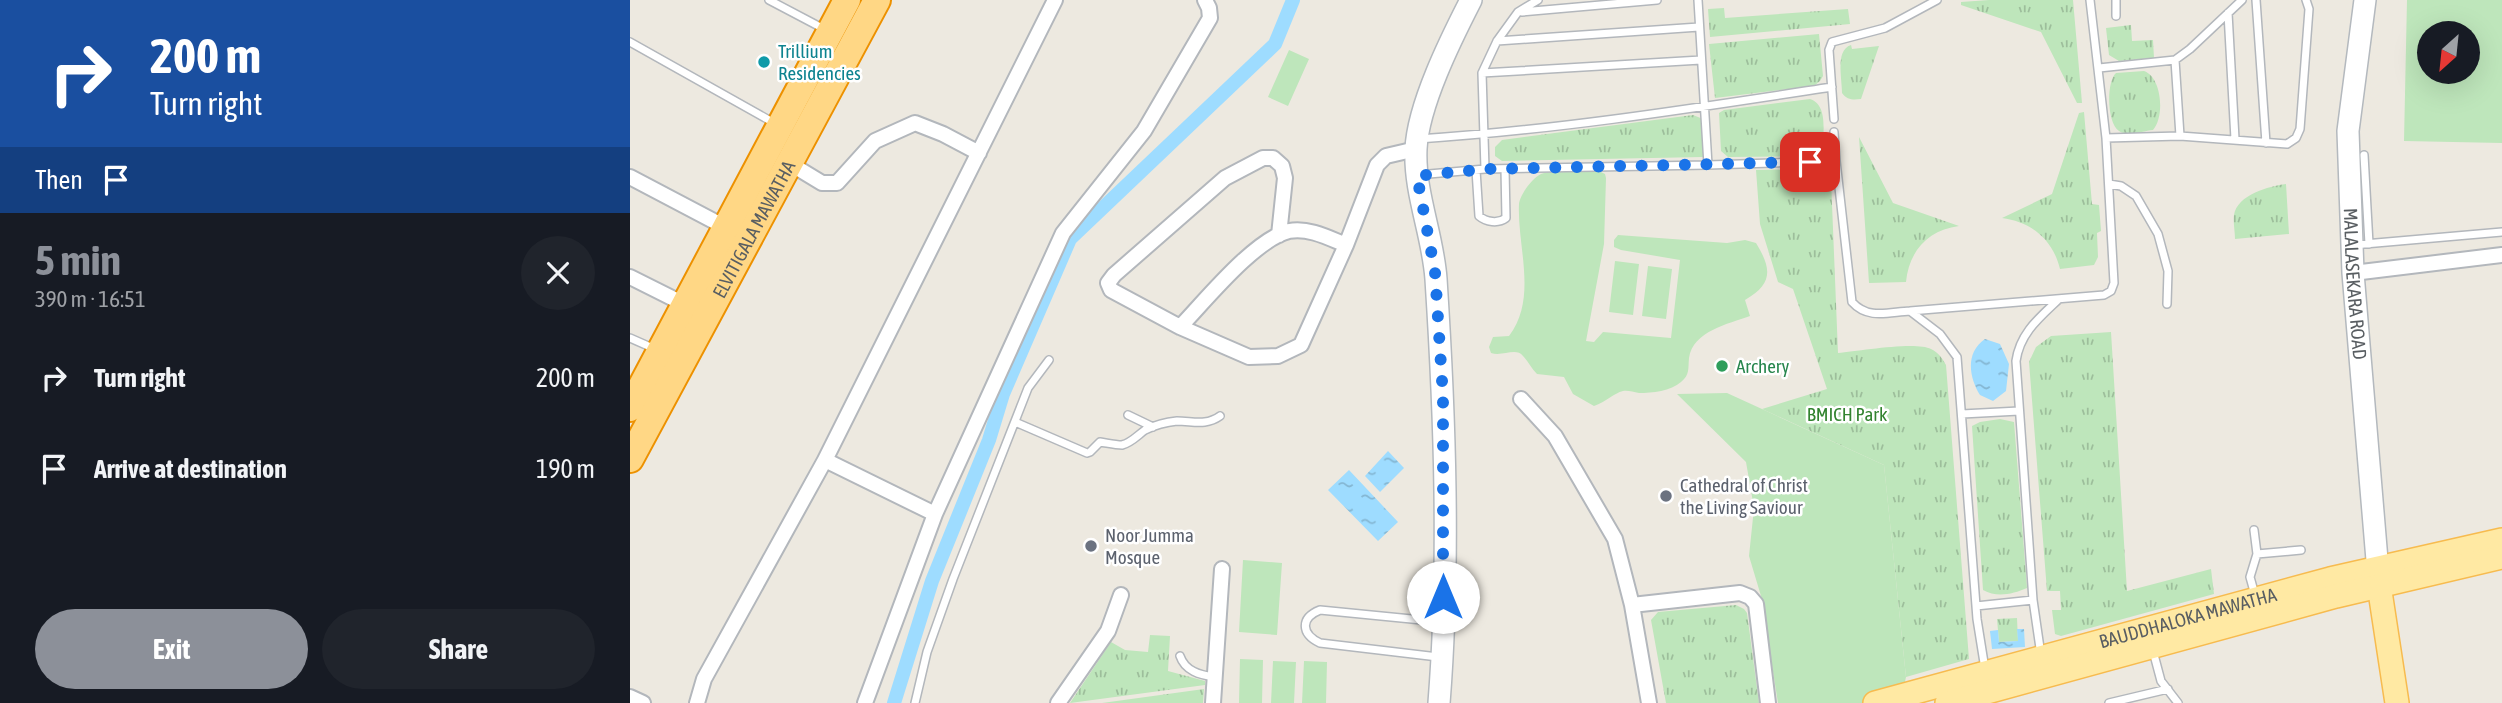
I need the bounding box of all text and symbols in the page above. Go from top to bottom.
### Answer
north arrow [2417,21,2480,84]
map controls [2417,21,2480,84]
text: 200 m [150,27,261,83]
icon: right [35,28,126,119]
place label: Trillium Residencies [778,40,861,84]
marker: Trillium Residencies [756,54,772,70]
text: Turn right [150,85,263,122]
pin [1780,132,1840,192]
icon: arrive [1791,143,1829,181]
street label: ELVITIGALA MAWATHA [708,156,800,302]
icon: arrive [97,161,135,199]
text: Then [35,165,83,195]
street label: MALALASEKARA ROAD [2340,208,2371,360]
text: 5 min [35,236,121,284]
button: close [521,236,595,310]
text: 390 m · 16:51 [35,286,146,312]
place label: Archery [1736,355,1789,377]
marker: Archery [1714,358,1730,374]
icon: right [35,359,73,397]
text: Turn right [94,363,185,393]
text: 200 m [536,363,595,393]
park label: BMICH Park [1807,403,1888,425]
icon: arrive [35,450,73,488]
text: Arrive at destination [94,454,287,484]
text: 190 m [536,454,595,484]
place label: Cathedral of Christ the Living Saviour [1680,474,1808,518]
marker: Cathedral of Christ the Living Saviour [1658,488,1674,504]
place label: Noor Jumma Mosque [1105,524,1194,568]
marker: Noor Jumma Mosque [1083,538,1099,554]
position arrow [1406,560,1480,634]
street label: BAUDDHALOKA MAWATHA [2096,583,2279,652]
button: Exit [35,609,308,689]
button: Share [322,609,595,689]

